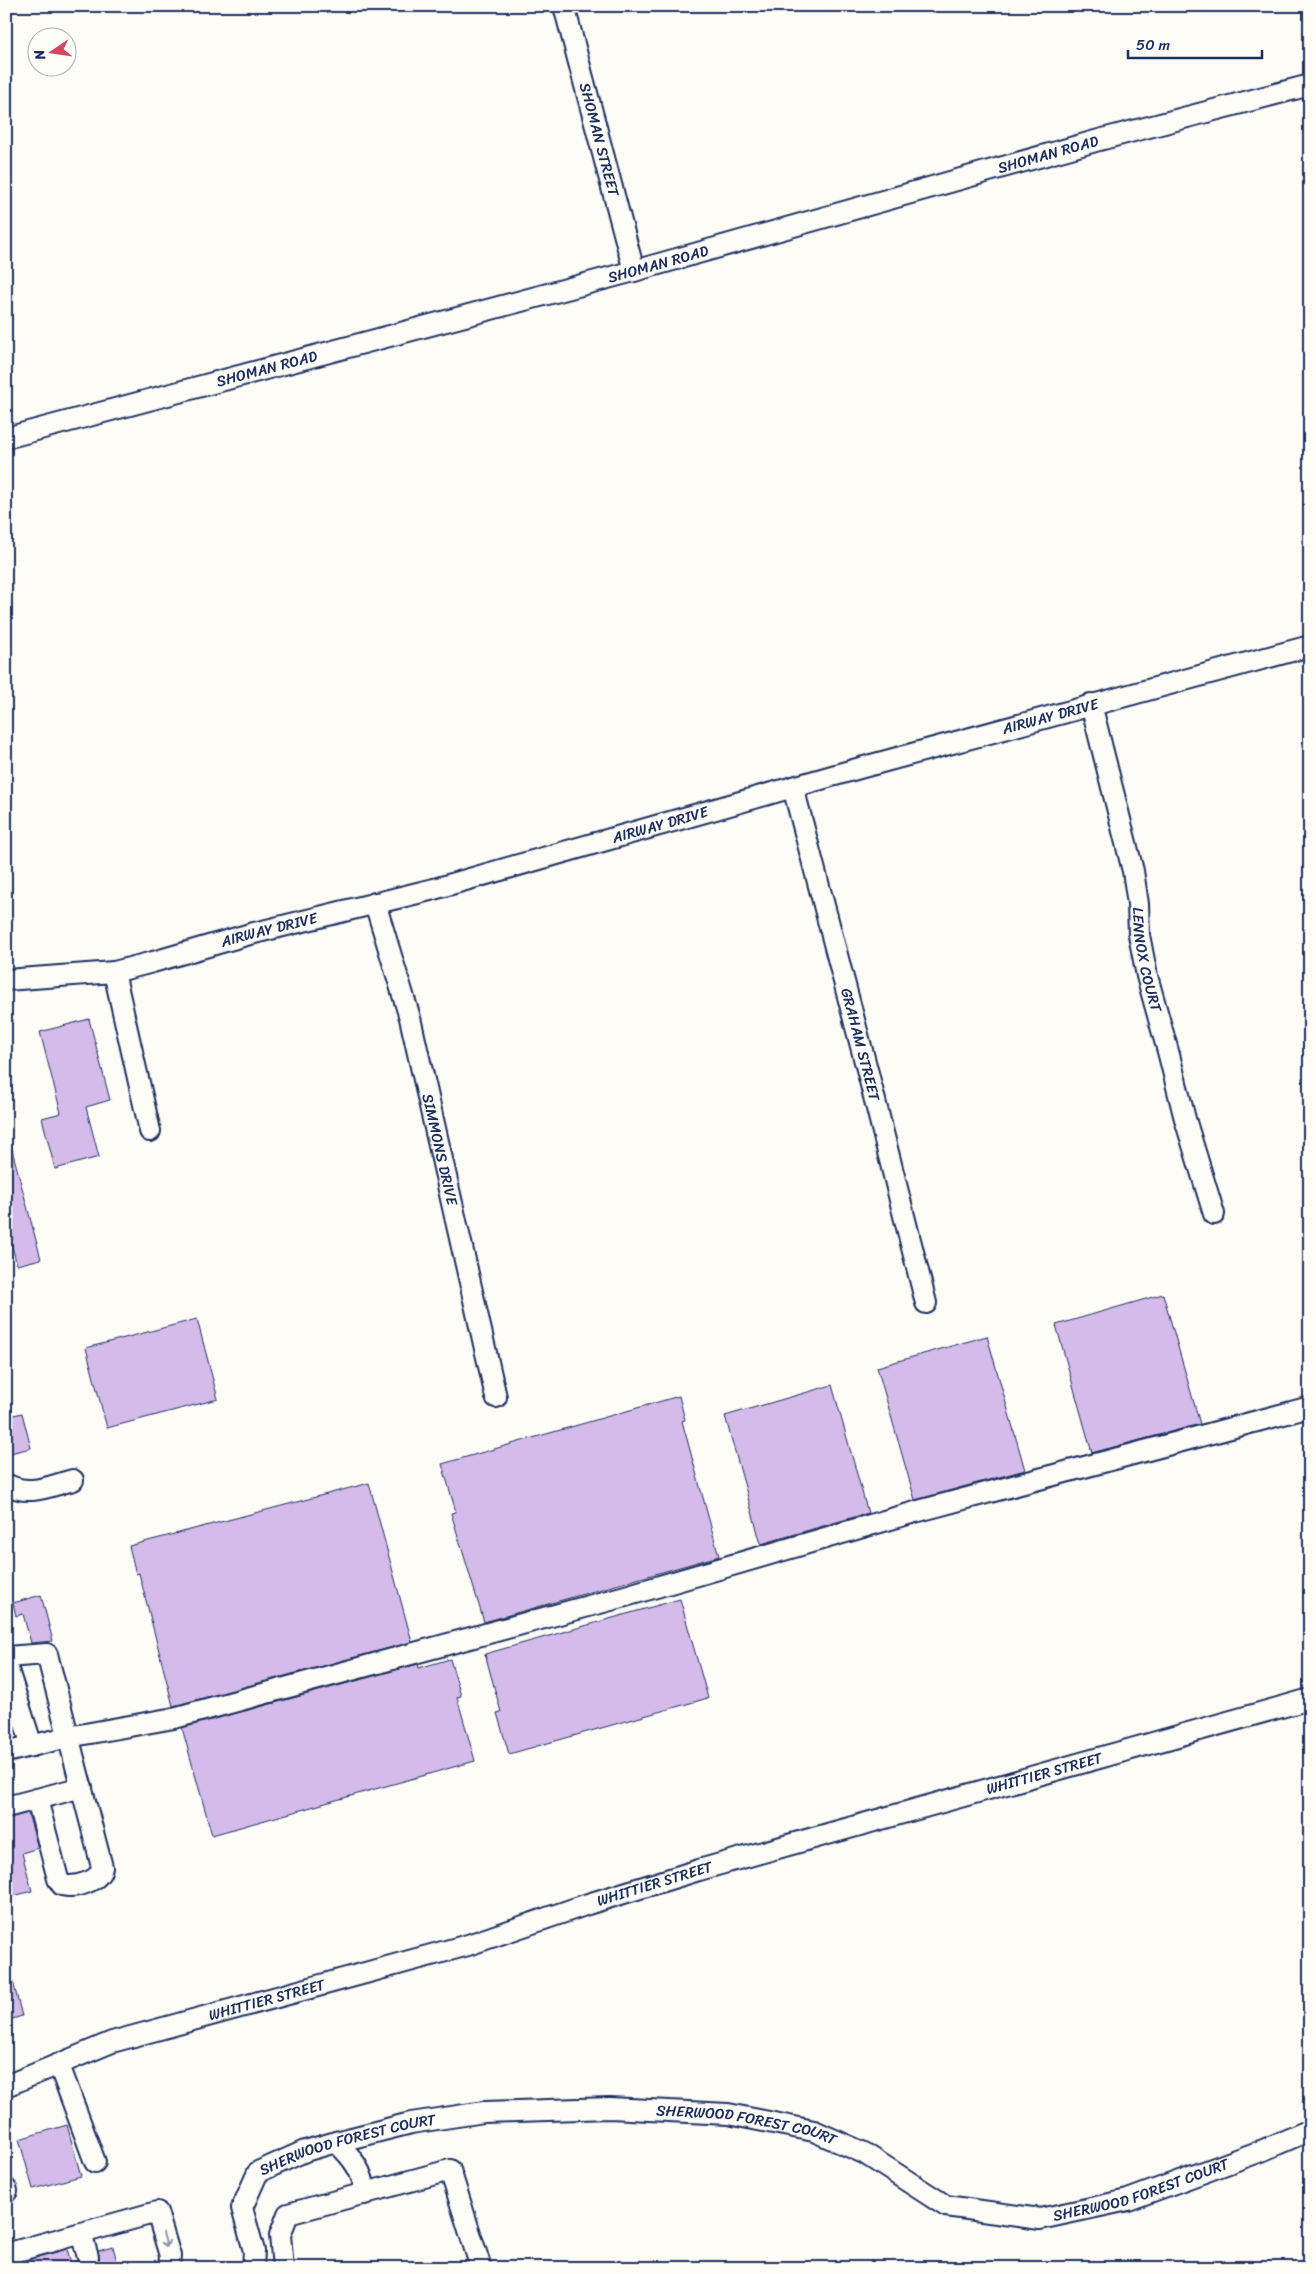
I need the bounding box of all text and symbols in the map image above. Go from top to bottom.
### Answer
north arrow [28,28,78,78]
scale bar [1128,28,1262,60]
text: 50 m [1136,32,1171,58]
text: N [26,47,53,63]
street label: SHOMAN STREET [572,80,627,200]
street label: SHOMAN ROAD [995,128,1101,181]
street label: SHOMAN ROAD [605,238,712,290]
street label: SHOMAN ROAD [214,343,320,394]
street label: AIRWAY DRIVE [998,691,1103,742]
street label: AIRWAY DRIVE [608,798,713,851]
street label: AIRWAY DRIVE [217,905,322,955]
street label: LENNOX COURT [1125,907,1170,1016]
street label: GRAHAM STREET [833,985,888,1104]
street label: SIMMONS DRIVE [415,1091,465,1209]
street label: WHITTIER STREET [983,1744,1107,1802]
street label: WHITTIER STREET [593,1854,717,1914]
street label: WHITTIER STREET [206,1971,329,2028]
street label: SHERWOOD FOREST COURT [656,2097,842,2153]
street label: SHERWOOD FOREST COURT [255,2106,439,2183]
street label: SHERWOOD FOREST COURT [1050,2150,1234,2229]
one-way arrow [161,2231,170,2247]

